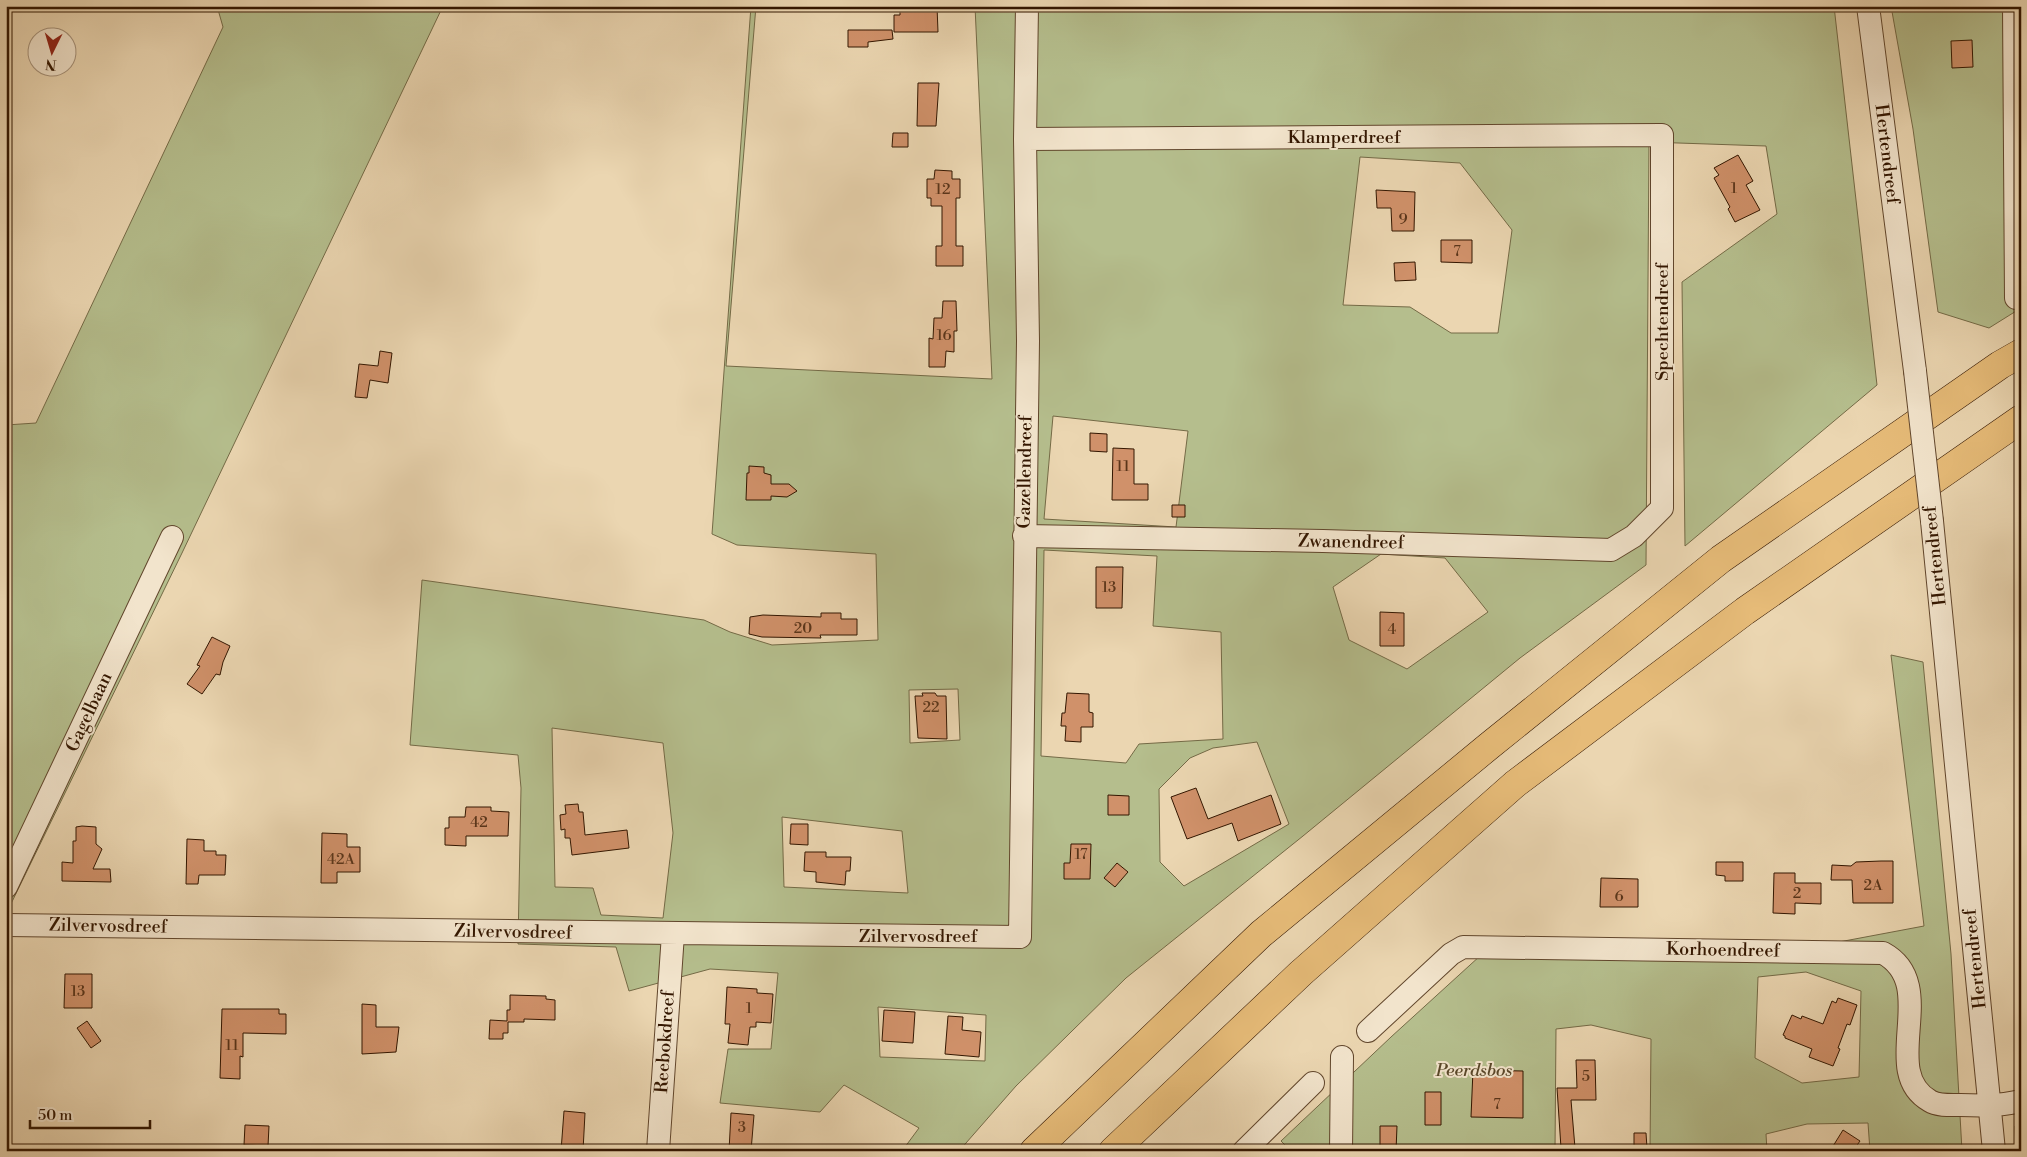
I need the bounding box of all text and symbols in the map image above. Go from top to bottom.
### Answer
north arrow [28,28,78,78]
text: N [45,55,57,73]
street label: Hertendreef [1869,103,1905,207]
street label: Klamperdreef [1288,126,1402,149]
house number: 1 [1731,179,1738,198]
house number: 12 [935,180,951,199]
house number: 9 [1398,210,1408,229]
house number: 7 [1453,242,1461,261]
street label: Spechtendreef [1651,261,1674,381]
house number: 16 [936,326,952,345]
street label: Gazellendreef [1013,414,1038,529]
house number: 11 [1116,457,1130,476]
street label: Hertendreef [1918,503,1952,607]
street label: Zwanendreef [1298,530,1406,554]
house number: 13 [1102,578,1116,597]
house number: 20 [794,619,812,638]
house number: 4 [1388,620,1397,639]
street label: Gagelbaan [61,668,118,755]
house number: 22 [922,698,940,717]
house number: 42 [470,813,488,832]
house number: 17 [1074,845,1088,864]
house number: 42A [327,850,356,869]
house number: 2A [1864,876,1883,895]
house number: 2 [1793,884,1801,903]
house number: 6 [1614,887,1624,906]
street label: Hertendreef [1958,906,1992,1010]
street label: Zilvervosdreef [49,913,169,939]
street label: Zilvervosdreef [454,919,574,945]
street label: Zilvervosdreef [859,925,979,948]
street label: Korhoendreef [1666,938,1782,963]
house number: 13 [71,982,85,1001]
street label: Reebokdreef [650,988,680,1094]
house number: 1 [746,999,753,1018]
house number: 11 [225,1036,239,1055]
park label: Peerdsbos [1435,1059,1512,1082]
house number: 5 [1582,1067,1590,1086]
house number: 7 [1493,1095,1501,1114]
scale bar [30,1097,150,1129]
text: 50 m [38,1106,72,1125]
house number: 3 [738,1118,746,1137]

